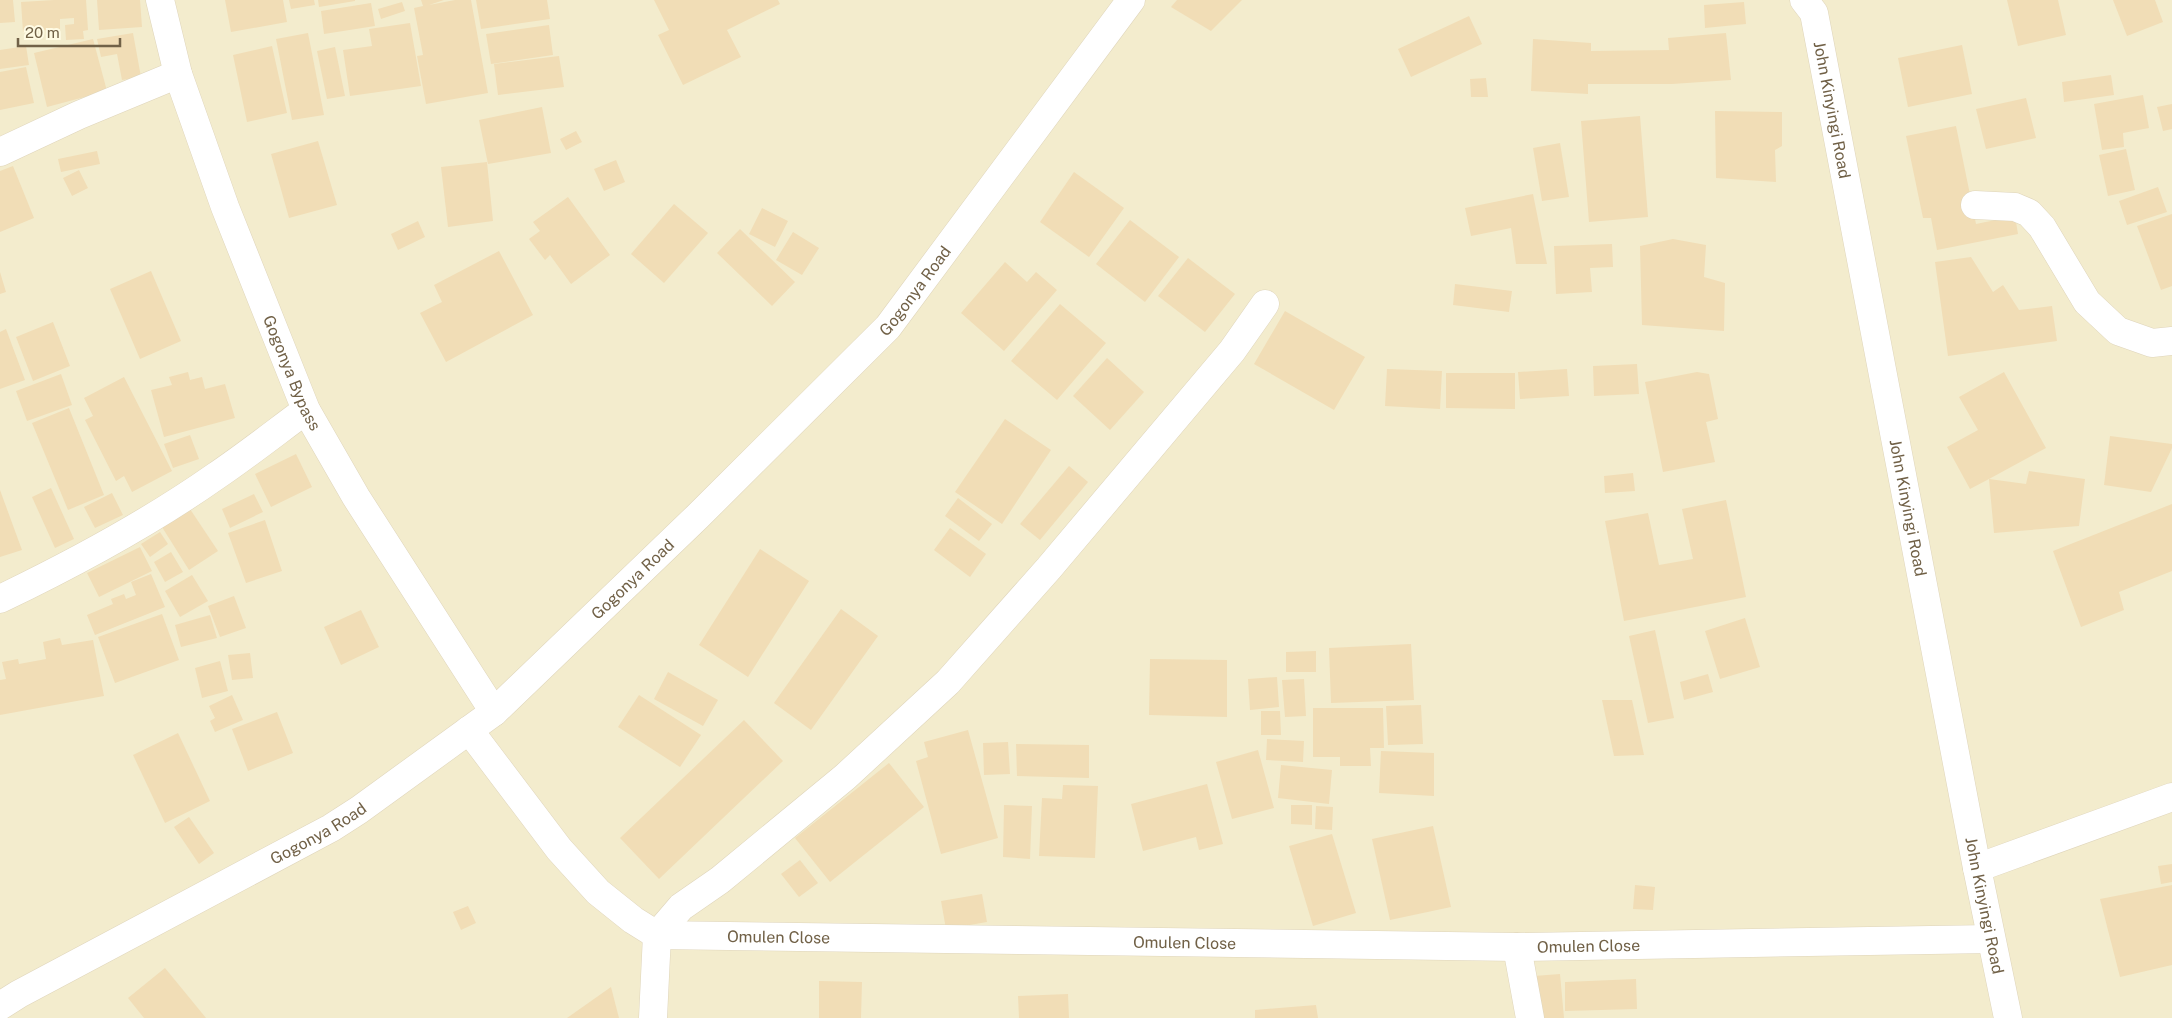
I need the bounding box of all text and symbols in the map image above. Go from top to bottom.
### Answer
scale bar [18,15,120,47]
text: 20 m [25,24,60,41]
street label: John Kinyingi Road [1810,40,1854,180]
street label: Gogonya Road [876,242,955,340]
street label: Gogonya Bypass [259,312,325,434]
street label: John Kinyingi Road [1885,438,1930,578]
street label: Gogonya Road [587,535,678,623]
street label: Gogonya Road [267,799,370,869]
street label: John Kinyingi Road [1961,835,2008,976]
street label: Omulen Close [727,927,830,947]
street label: Omulen Close [1133,933,1236,953]
street label: Omulen Close [1537,936,1640,957]

